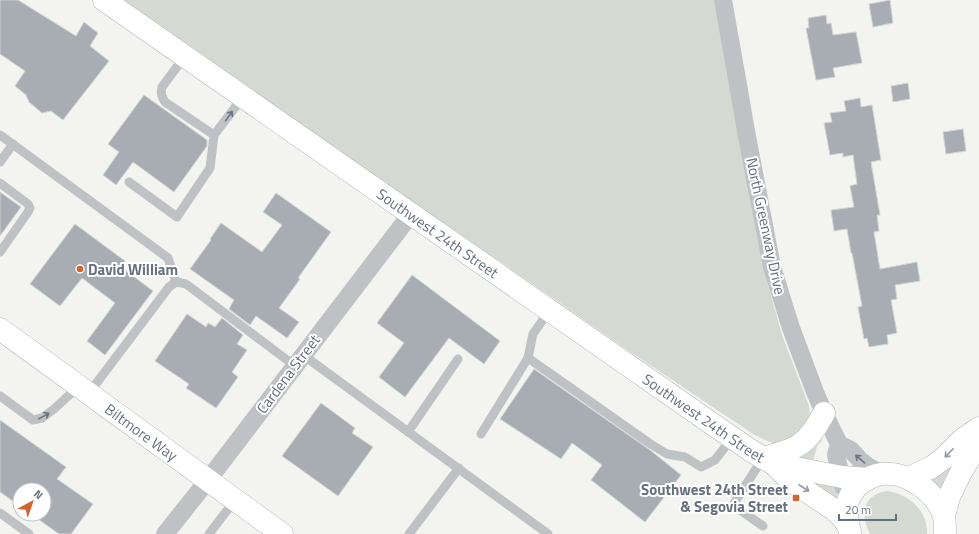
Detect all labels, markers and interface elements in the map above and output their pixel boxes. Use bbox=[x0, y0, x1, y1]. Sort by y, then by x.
one-way arrow bbox=[224, 111, 233, 122]
street label: North Greenway Drive bbox=[740, 155, 792, 297]
street label: Southwest 24th Street bbox=[372, 182, 504, 284]
place label: David William bbox=[88, 258, 178, 281]
marker: David William bbox=[75, 264, 85, 274]
street label: Cardena Street bbox=[251, 329, 326, 418]
street label: Southwest 24th Street bbox=[638, 367, 770, 468]
street label: Biltmore Way bbox=[100, 397, 183, 466]
one-way arrow bbox=[38, 411, 50, 419]
one-way arrow bbox=[944, 448, 954, 458]
one-way arrow bbox=[855, 455, 865, 464]
place label: Southwest 24th Street & Segovia Street bbox=[641, 478, 789, 518]
north arrow bbox=[12, 482, 52, 522]
one-way arrow bbox=[798, 484, 809, 493]
text: N bbox=[30, 486, 46, 503]
marker: Southwest 24th Street & Segovia Street bbox=[791, 493, 801, 503]
scale bar bbox=[839, 496, 896, 522]
text: 20 m bbox=[845, 500, 871, 519]

